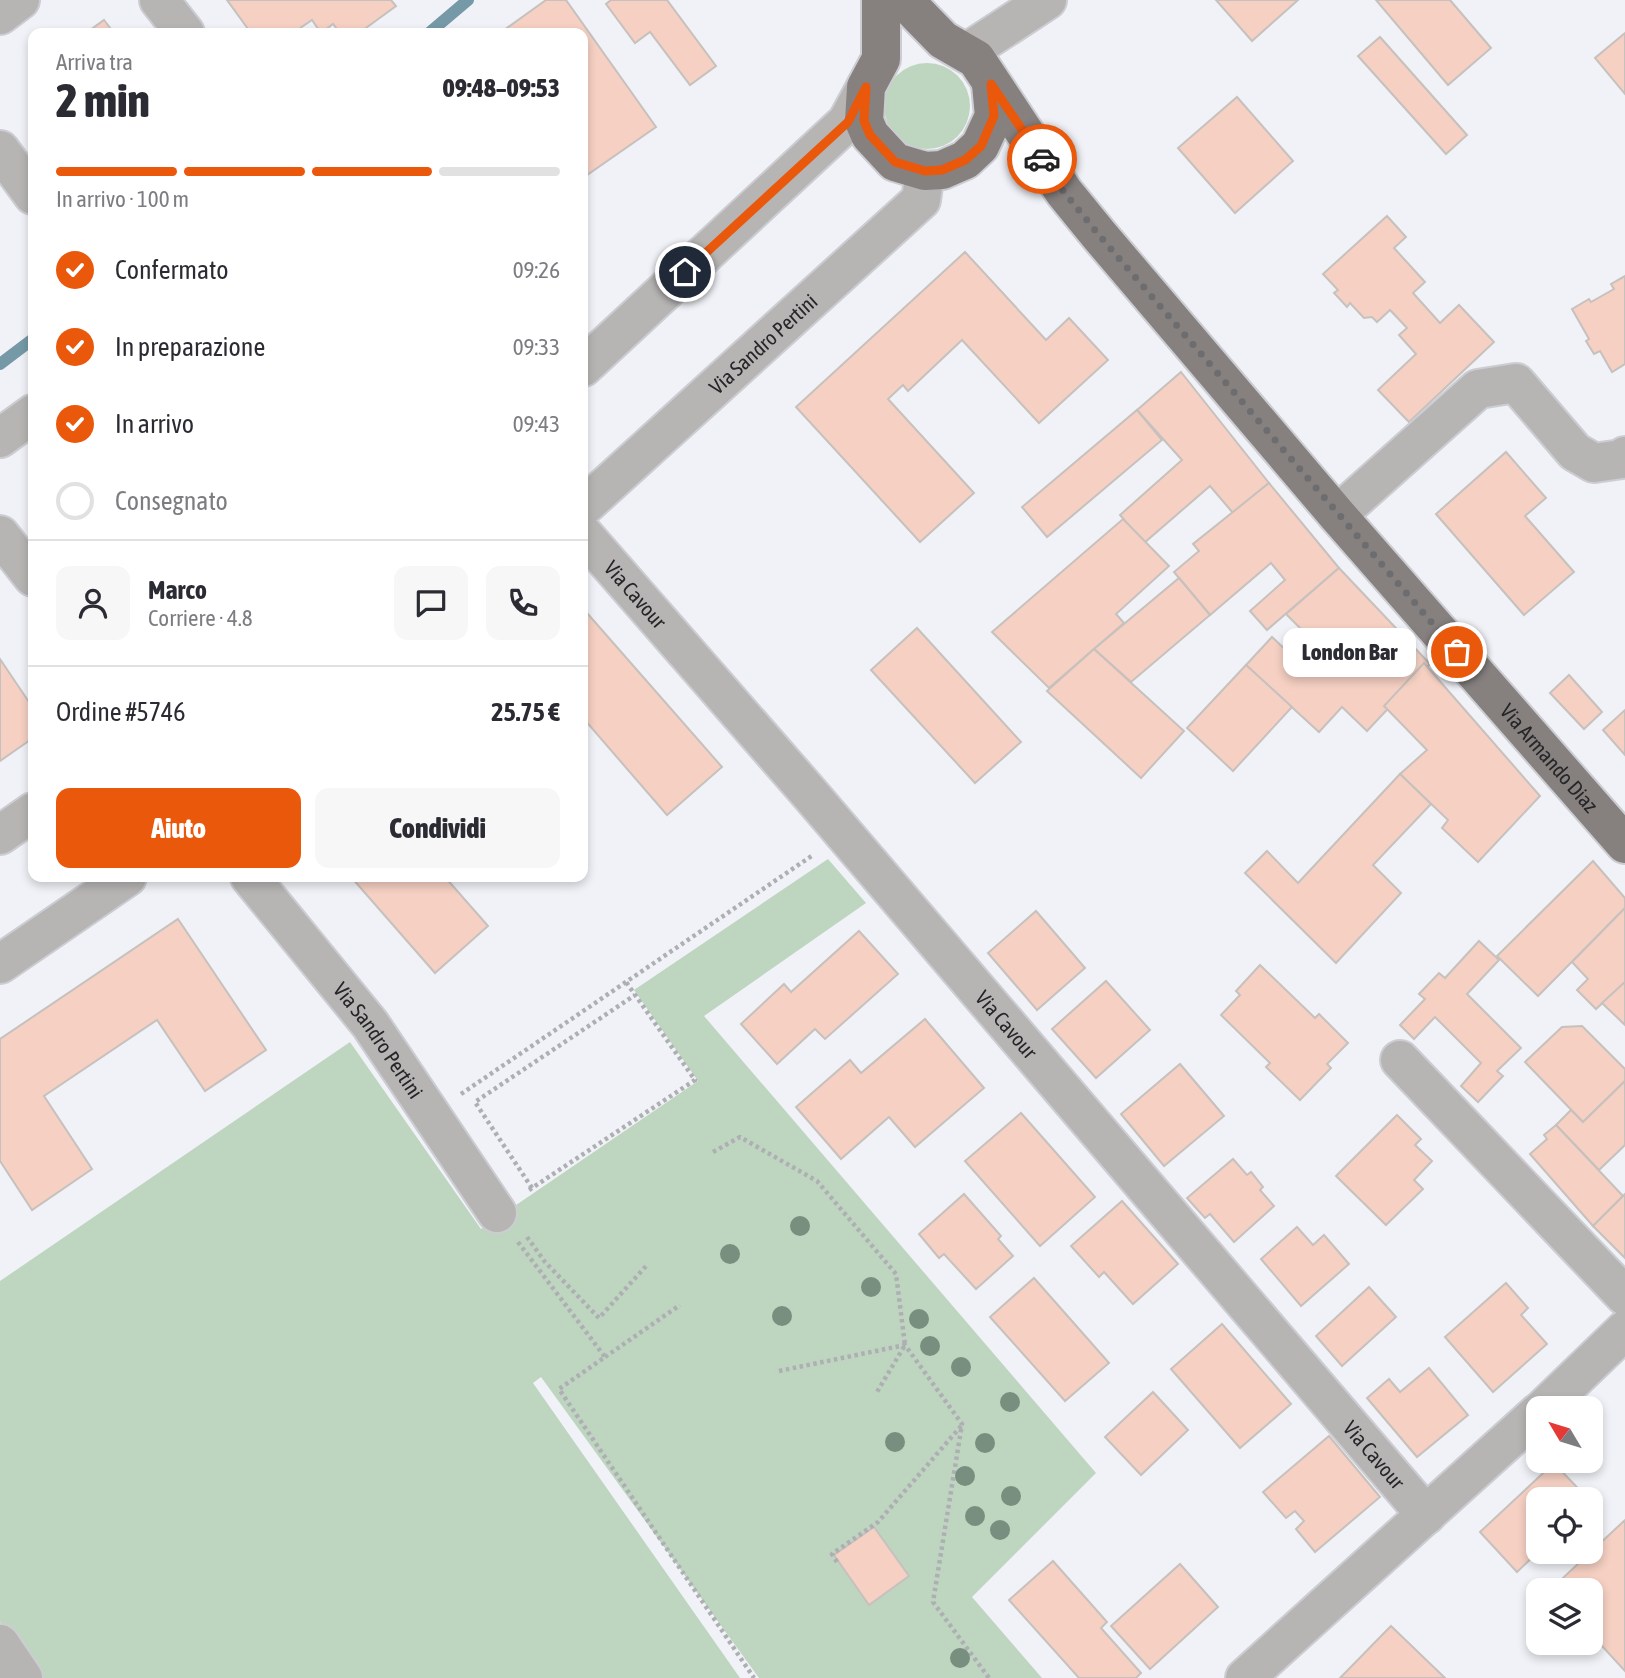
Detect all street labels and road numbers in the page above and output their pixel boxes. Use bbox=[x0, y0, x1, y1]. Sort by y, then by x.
street label: Via Sandro Pertini bbox=[704, 289, 822, 399]
street label: Via Cavour bbox=[600, 556, 672, 634]
street label: Via Armando Diaz bbox=[1496, 699, 1604, 817]
street label: Via Sandro Pertini bbox=[329, 977, 428, 1103]
street label: Via Cavour bbox=[971, 985, 1043, 1064]
street label: Via Cavour bbox=[1339, 1416, 1411, 1494]

